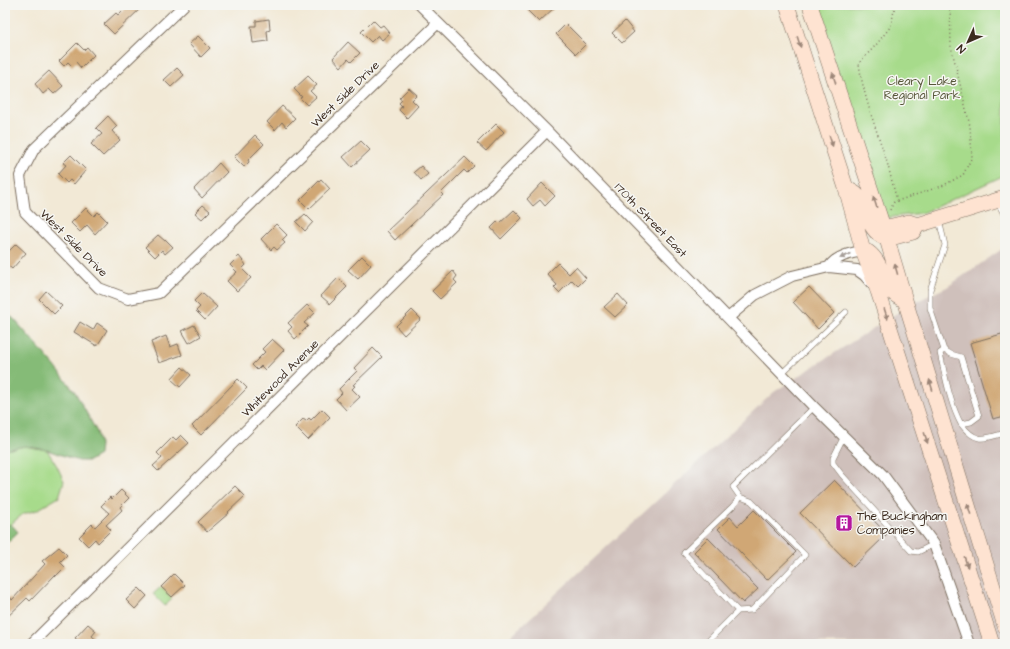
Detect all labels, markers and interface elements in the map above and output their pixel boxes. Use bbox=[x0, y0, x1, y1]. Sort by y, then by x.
north arrow bbox=[948, 22, 988, 62]
one-way arrow bbox=[796, 36, 802, 48]
text: N bbox=[953, 41, 969, 56]
street label: West Side Drive bbox=[307, 57, 384, 132]
one-way arrow bbox=[831, 72, 837, 84]
park label: Cleary Lake Regional Park bbox=[884, 73, 961, 105]
one-way arrow bbox=[828, 135, 834, 147]
street label: 170th Street East bbox=[610, 179, 691, 262]
one-way arrow bbox=[872, 195, 878, 207]
street label: West Side Drive bbox=[36, 206, 112, 281]
one-way arrow bbox=[839, 253, 850, 259]
one-way arrow bbox=[893, 263, 899, 275]
one-way arrow bbox=[883, 309, 889, 321]
street label: Whitewood Avenue bbox=[238, 335, 323, 421]
one-way arrow bbox=[928, 378, 934, 390]
one-way arrow bbox=[923, 432, 929, 444]
one-way arrow bbox=[966, 503, 972, 515]
place label: The Buckingham Companies bbox=[857, 508, 947, 539]
building icon: The Buckingham Companies bbox=[834, 513, 854, 533]
one-way arrow bbox=[963, 556, 969, 568]

